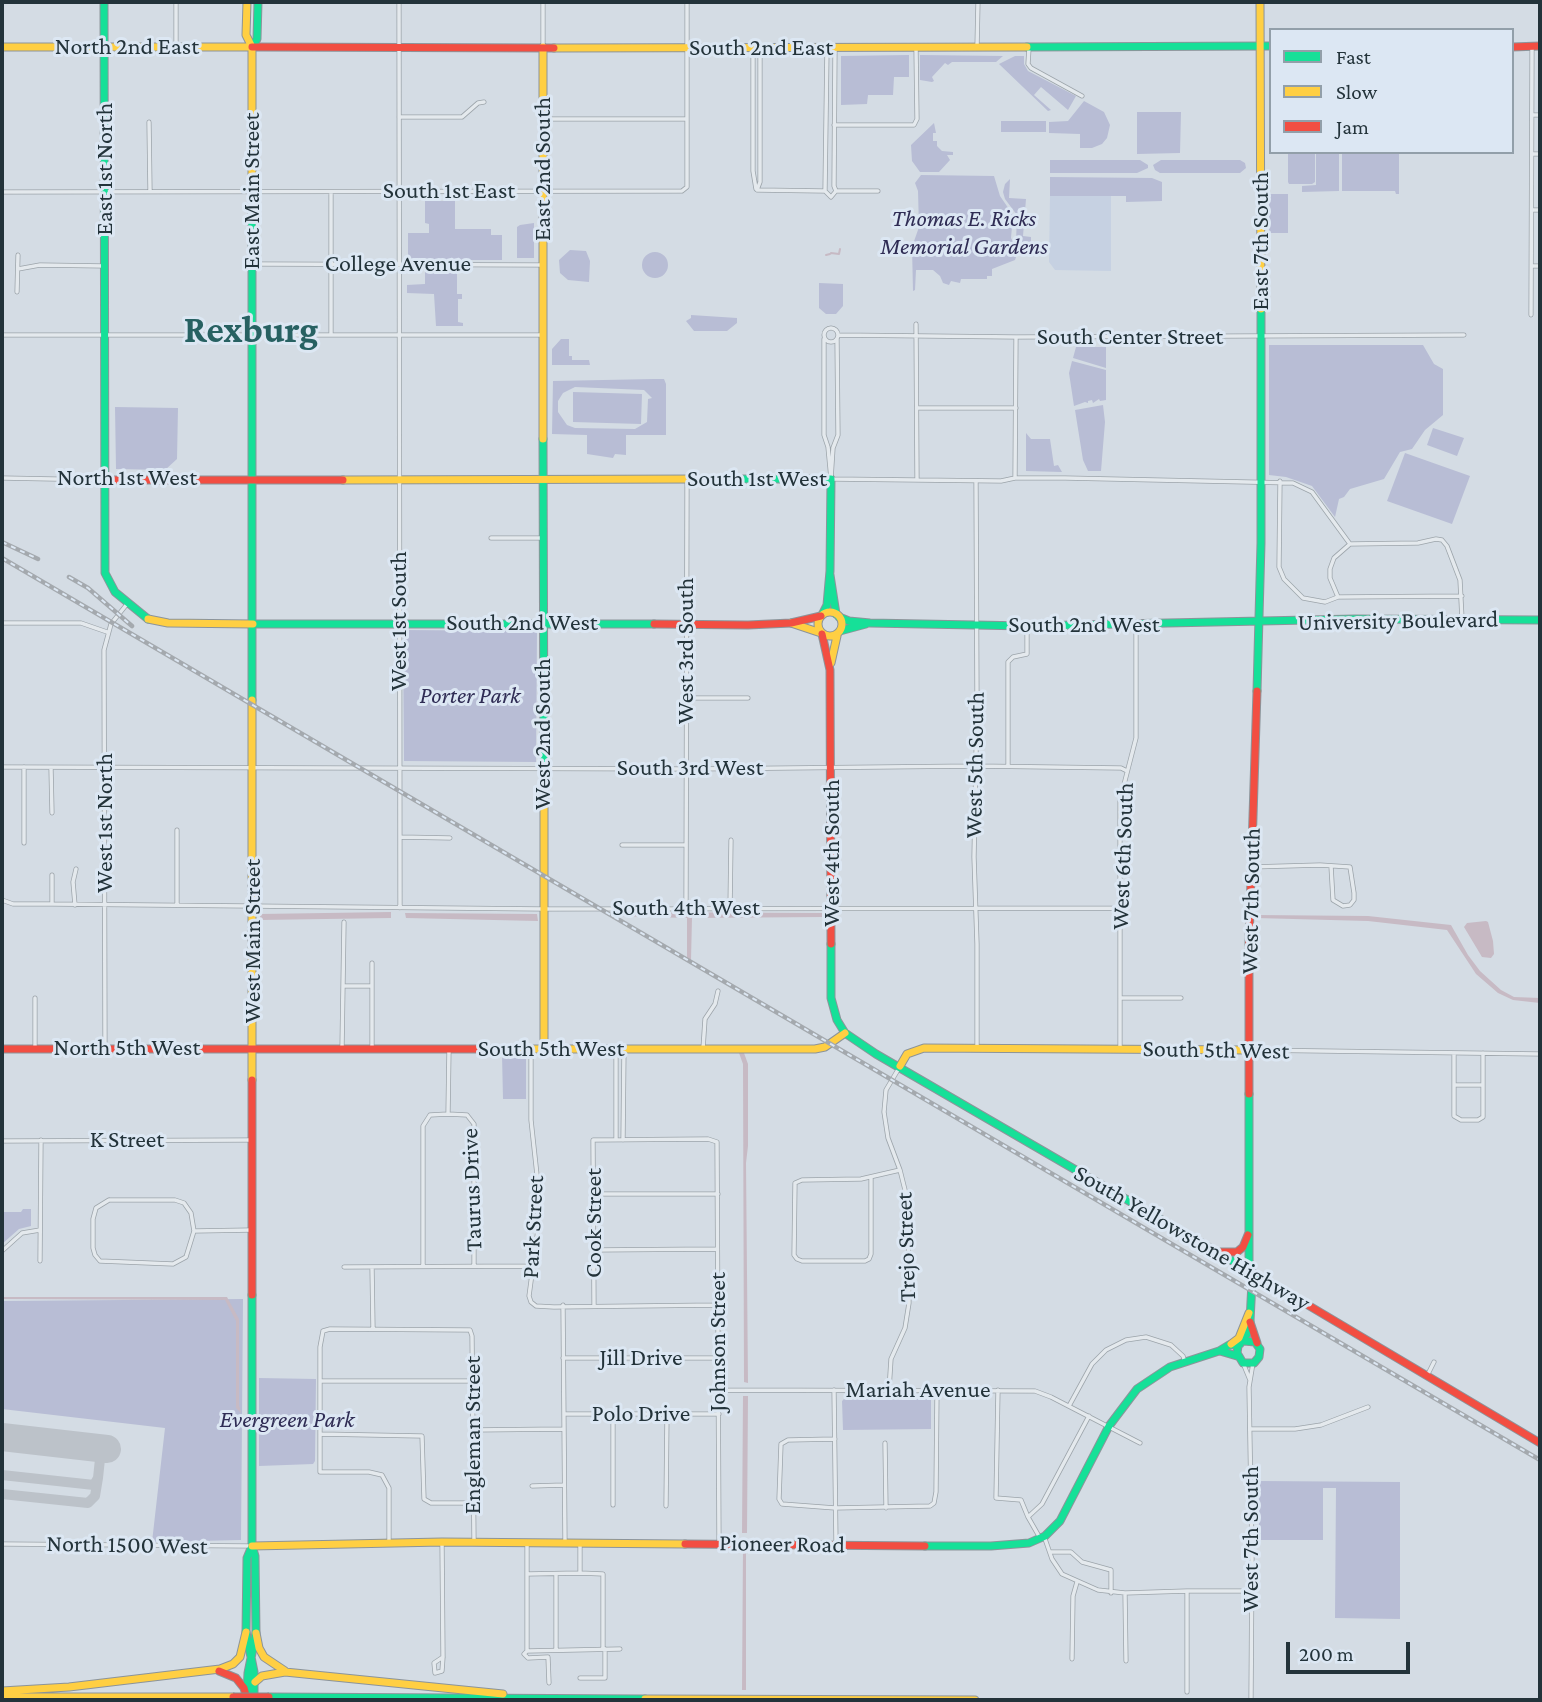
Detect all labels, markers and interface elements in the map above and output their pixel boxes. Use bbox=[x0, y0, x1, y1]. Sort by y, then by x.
legend bbox=[1269, 28, 1514, 154]
street label: North 2nd East bbox=[55, 33, 199, 61]
street label: South 2nd East bbox=[689, 34, 833, 62]
text: Fast bbox=[1336, 45, 1371, 69]
text: Slow bbox=[1336, 80, 1377, 104]
street label: East 2nd South bbox=[529, 97, 557, 241]
street label: East 1st North bbox=[91, 103, 119, 235]
street label: East Main Street bbox=[238, 113, 266, 269]
text: Jam bbox=[1336, 115, 1369, 139]
street label: East 7th South bbox=[1247, 172, 1275, 310]
street label: South 1st East bbox=[383, 177, 515, 205]
park label: Thomas E. Ricks Memorial Gardens bbox=[880, 205, 1048, 261]
street label: College Avenue bbox=[325, 250, 471, 278]
district label: Rexburg bbox=[184, 307, 318, 353]
street label: South Center Street bbox=[1037, 323, 1223, 351]
street label: North 1st West bbox=[57, 464, 197, 492]
street label: South 1st West bbox=[687, 465, 827, 493]
street label: West 1st South bbox=[385, 551, 413, 691]
street label: West 3rd South bbox=[672, 578, 700, 724]
street label: University Boulevard bbox=[1297, 605, 1499, 637]
street label: South 2nd West bbox=[446, 609, 598, 637]
street label: South 2nd West bbox=[1008, 611, 1160, 639]
street label: West 2nd South bbox=[529, 658, 557, 810]
park label: Porter Park bbox=[420, 682, 520, 710]
street label: West 5th South bbox=[959, 691, 991, 839]
street label: West 1st North bbox=[91, 753, 119, 893]
street label: South 3rd West bbox=[617, 754, 763, 782]
street label: West 4th South bbox=[818, 779, 846, 927]
street label: West 6th South bbox=[1106, 782, 1140, 930]
street label: West 7th South bbox=[1235, 828, 1267, 974]
street label: West Main Street bbox=[239, 859, 267, 1023]
street label: South 4th West bbox=[612, 894, 760, 922]
street label: North 5th West bbox=[54, 1034, 200, 1062]
street label: South 5th West bbox=[1142, 1034, 1290, 1066]
street label: South 5th West bbox=[478, 1035, 624, 1063]
street label: K Street bbox=[90, 1126, 164, 1154]
street label: Taurus Drive bbox=[455, 1128, 489, 1252]
street label: South Yellowstone Highway bbox=[1069, 1159, 1315, 1317]
street label: Cook Street bbox=[580, 1168, 608, 1278]
street label: Park Street bbox=[516, 1175, 550, 1279]
street label: Trejo Street bbox=[890, 1191, 922, 1303]
street label: Johnson Street bbox=[704, 1272, 732, 1412]
street label: Jill Drive bbox=[600, 1344, 682, 1372]
street label: Engleman Street bbox=[459, 1356, 487, 1514]
street label: Mariah Avenue bbox=[845, 1376, 991, 1404]
street label: Polo Drive bbox=[592, 1400, 690, 1428]
park label: Evergreen Park bbox=[220, 1406, 354, 1434]
street label: West 7th South bbox=[1237, 1466, 1265, 1612]
street label: North 1500 West bbox=[46, 1529, 208, 1561]
street label: Pioneer Road bbox=[719, 1529, 845, 1559]
scale bar bbox=[1290, 1628, 1414, 1672]
text: 200 m bbox=[1299, 1642, 1354, 1666]

